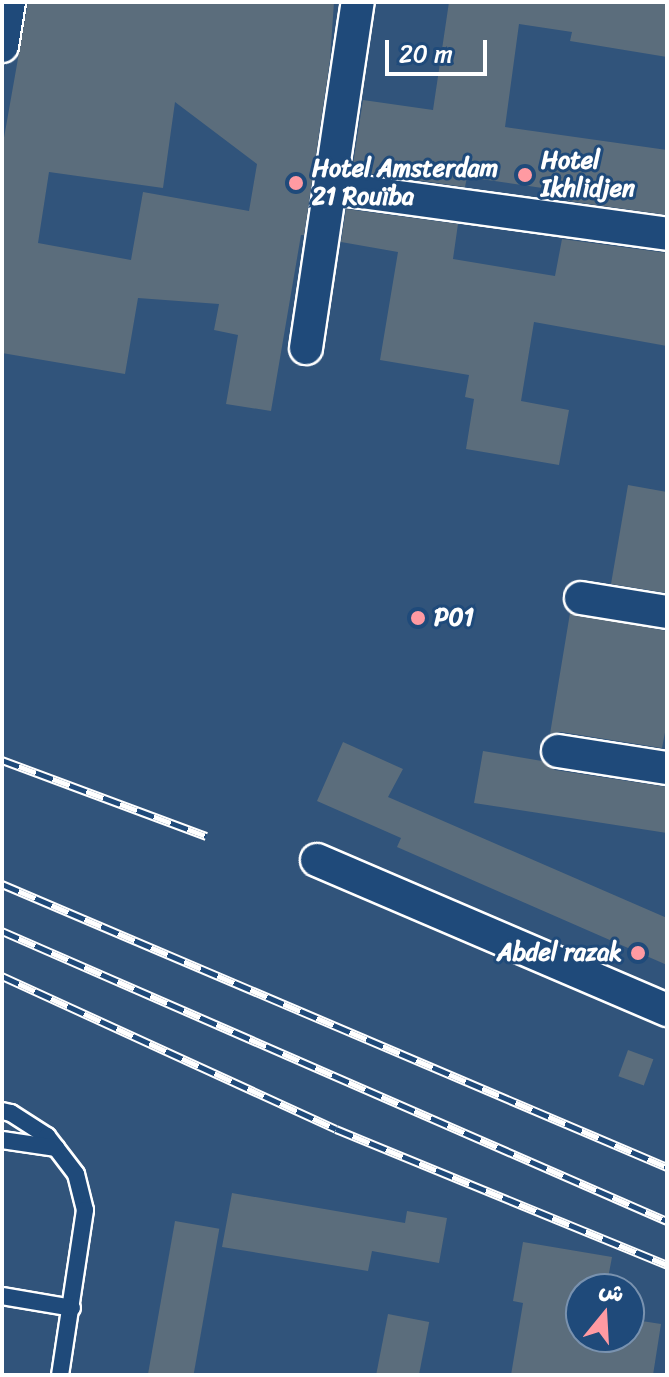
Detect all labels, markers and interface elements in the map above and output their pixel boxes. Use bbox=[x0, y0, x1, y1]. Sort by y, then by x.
scale bar bbox=[389, 24, 491, 74]
text: 20 m bbox=[399, 33, 453, 75]
place label: Hotel Ikhlidjen bbox=[541, 147, 635, 203]
place label: Hotel Amsterdam 21 Rouïba bbox=[312, 155, 497, 211]
marker: Hotel Ikhlidjen bbox=[516, 166, 534, 184]
marker: Hotel Amsterdam 21 Rouïba bbox=[287, 174, 305, 192]
place label: P01 bbox=[434, 604, 474, 632]
marker: P01 bbox=[409, 609, 427, 627]
place label: Abdel razak bbox=[497, 939, 622, 967]
marker: Abdel razak bbox=[629, 944, 647, 962]
text: ش bbox=[594, 1269, 629, 1314]
north arrow bbox=[565, 1273, 645, 1353]

